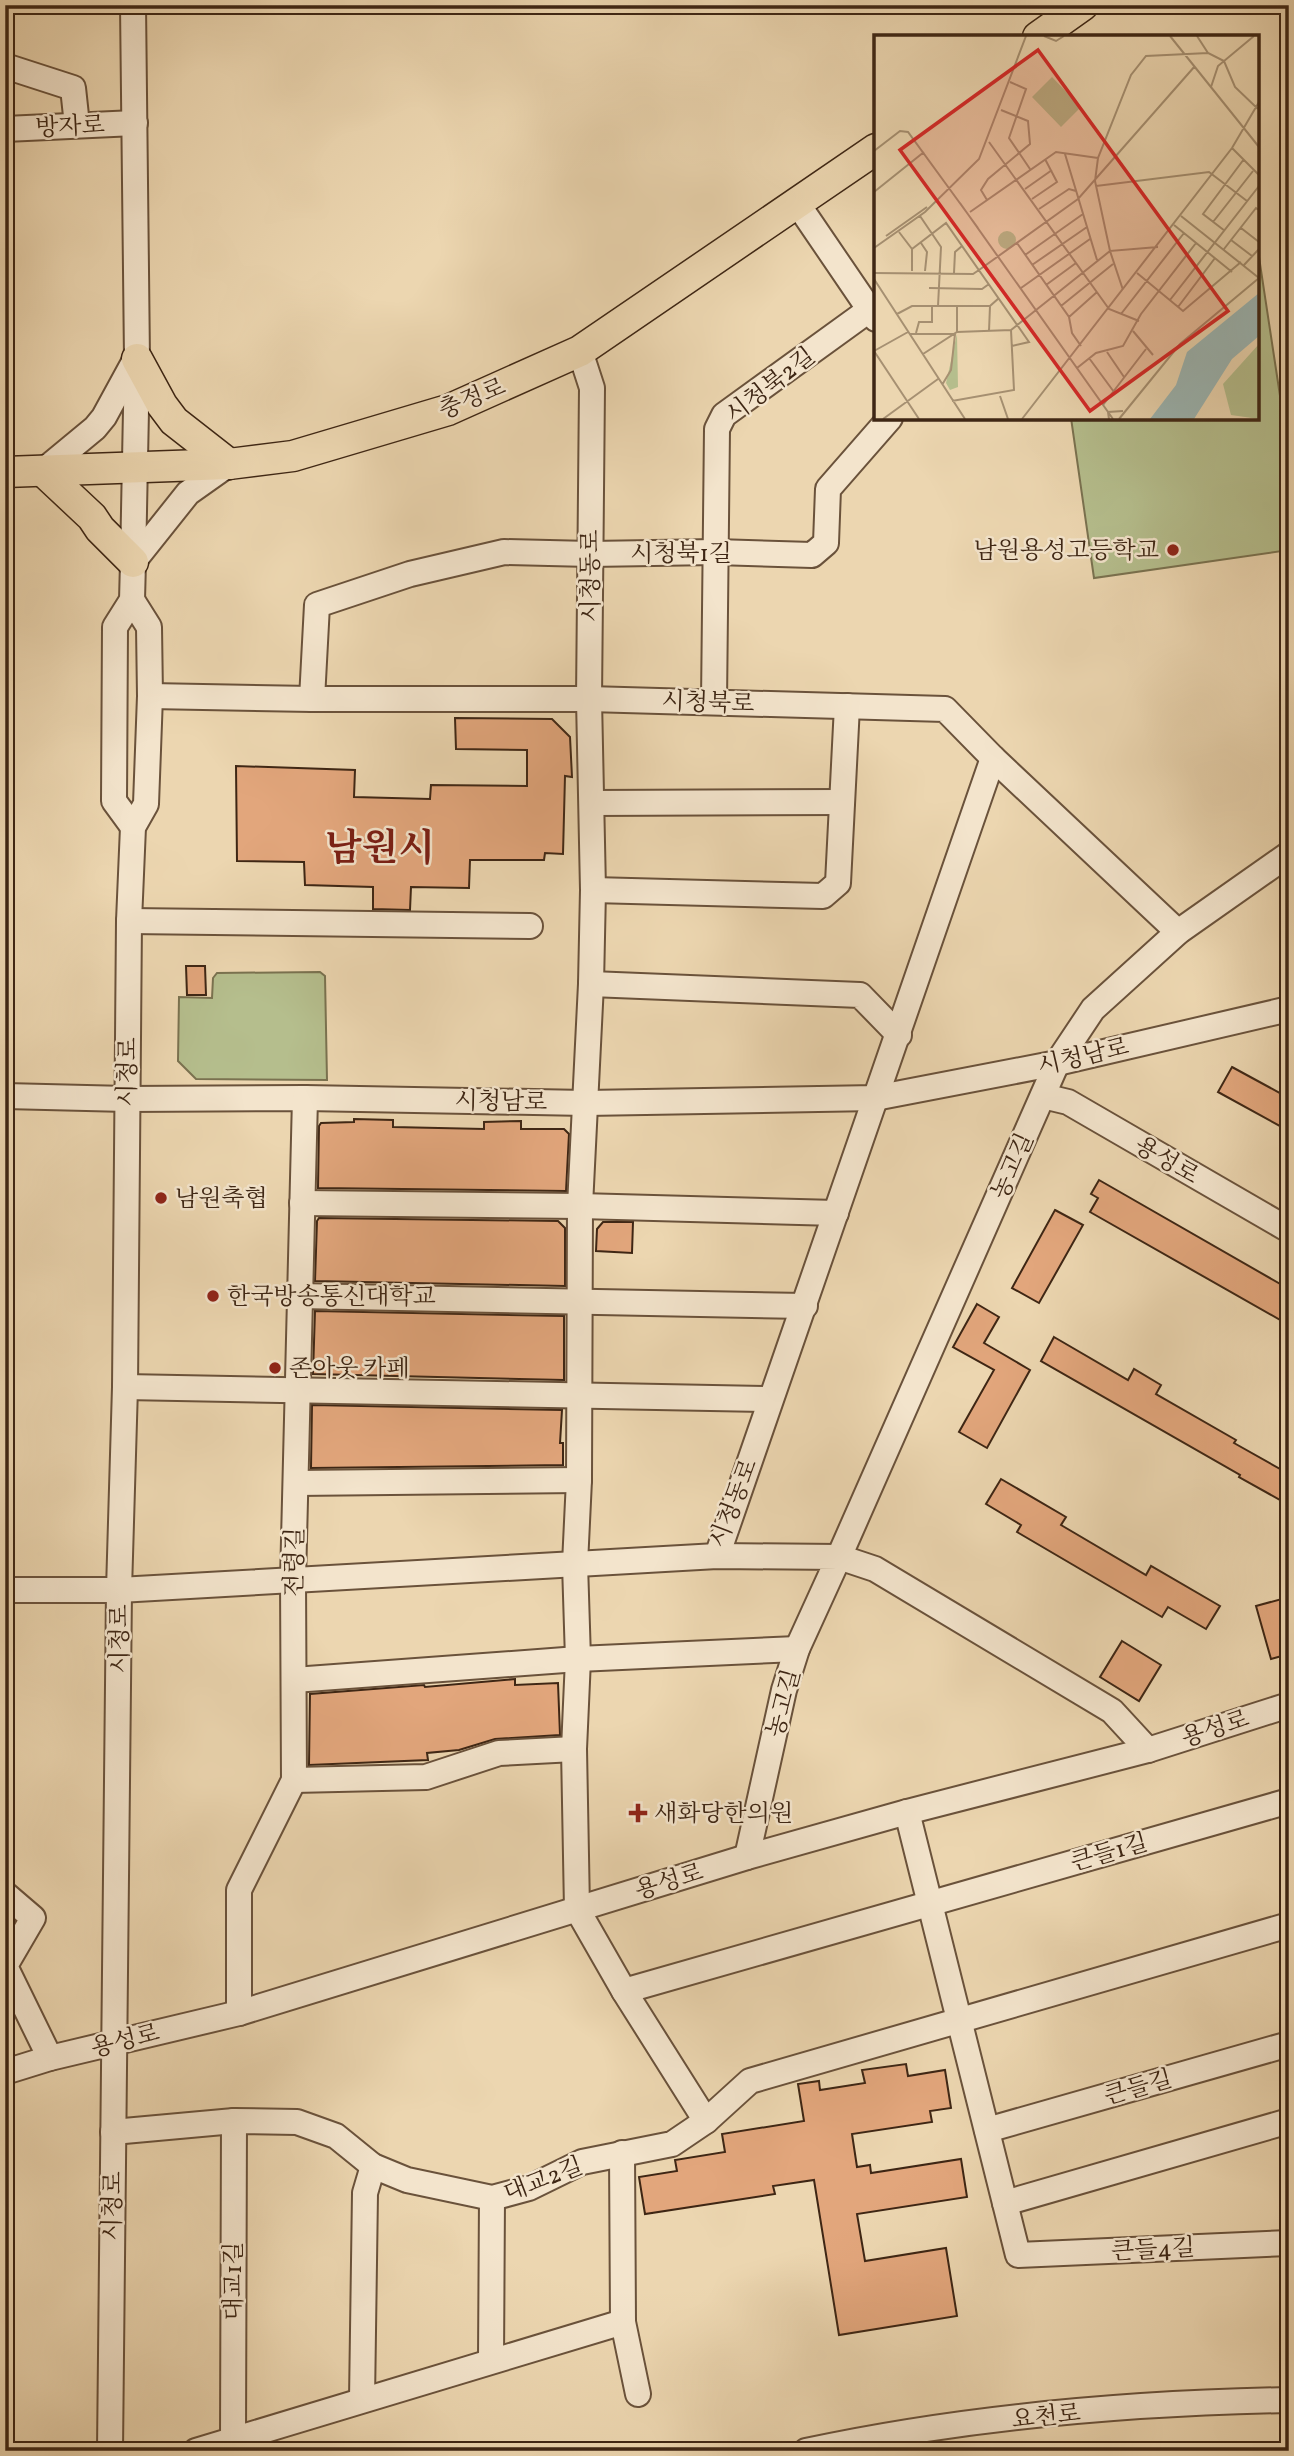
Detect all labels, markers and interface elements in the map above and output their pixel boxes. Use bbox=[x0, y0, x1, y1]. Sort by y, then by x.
inset map bbox=[874, 35, 1259, 420]
street label: 방자로 bbox=[34, 109, 106, 147]
street label: 시청북2길 bbox=[719, 341, 823, 432]
street label: 충정로 bbox=[434, 371, 511, 429]
street label: 시청동로 bbox=[575, 530, 609, 622]
place label: 남원용성고등학교 bbox=[974, 535, 1159, 569]
street label: 시청북1길 bbox=[630, 538, 732, 572]
marker: 남원용성고등학교 bbox=[1165, 542, 1181, 558]
street label: 시청북로 bbox=[661, 685, 755, 723]
district label: 남원시 bbox=[325, 824, 435, 877]
street label: 시청남로 bbox=[1034, 1031, 1132, 1085]
street label: 시청로 bbox=[111, 1037, 147, 1107]
street label: 시청남로 bbox=[454, 1085, 548, 1121]
street label: 농고길 bbox=[984, 1128, 1044, 1206]
street label: 용성로 bbox=[1127, 1130, 1205, 1194]
place label: 남원축협 bbox=[175, 1183, 268, 1217]
marker: 남원축협 bbox=[153, 1190, 169, 1206]
place label: 한국방송통신대학교 bbox=[227, 1281, 436, 1315]
marker: 한국방송통신대학교 bbox=[205, 1288, 221, 1304]
place label: 존아웃 카페 bbox=[289, 1353, 410, 1387]
marker: 존아웃 카페 bbox=[267, 1360, 283, 1376]
street label: 시청동로 bbox=[702, 1454, 767, 1553]
street label: 전령길 bbox=[278, 1527, 314, 1597]
street label: 시청로 bbox=[104, 1604, 138, 1674]
street label: 농고길 bbox=[760, 1666, 810, 1742]
street label: 용성로 bbox=[1177, 1703, 1254, 1757]
place label: 새화당한의원 bbox=[654, 1798, 793, 1832]
marker: 새화당한의원 bbox=[628, 1803, 648, 1823]
street label: 큰들1길 bbox=[1067, 1827, 1152, 1881]
street label: 용성로 bbox=[631, 1856, 708, 1909]
street label: 용성로 bbox=[88, 2017, 163, 2067]
street label: 큰들길 bbox=[1100, 2063, 1177, 2115]
street label: 대교2길 bbox=[499, 2150, 588, 2212]
street label: 시청로 bbox=[96, 2171, 132, 2241]
street label: 큰들4길 bbox=[1110, 2232, 1196, 2270]
street label: 대교1길 bbox=[218, 2242, 252, 2320]
street label: 요천로 bbox=[1010, 2397, 1083, 2439]

